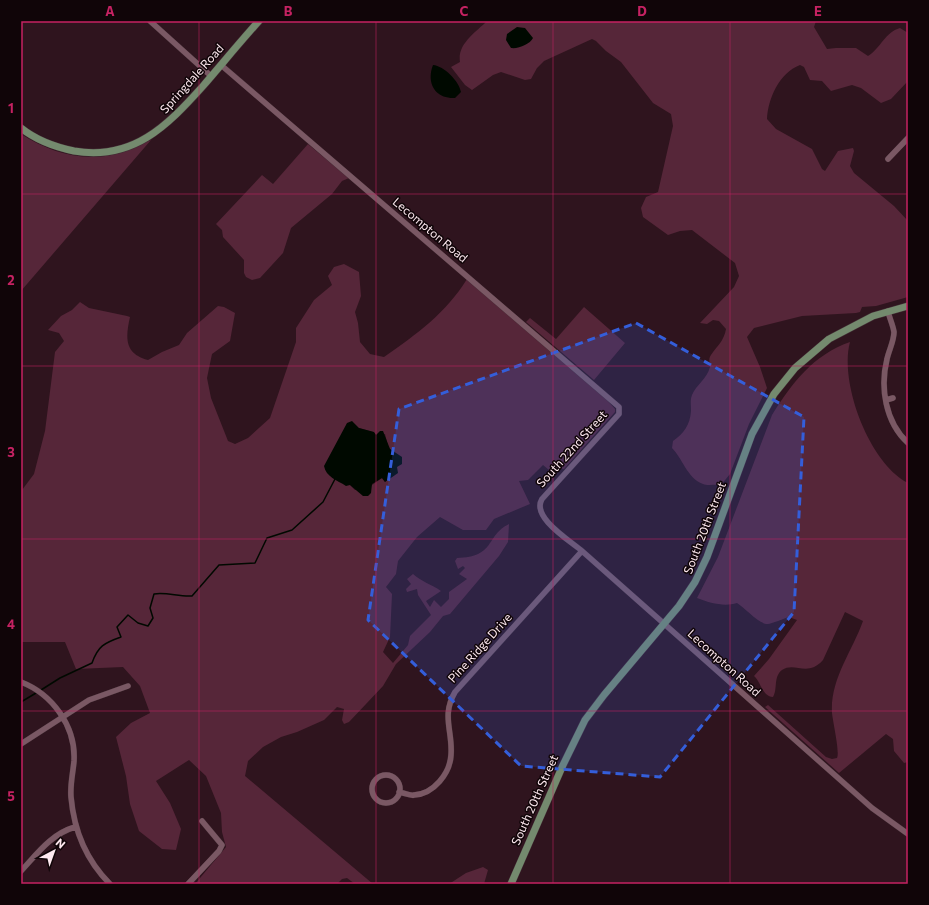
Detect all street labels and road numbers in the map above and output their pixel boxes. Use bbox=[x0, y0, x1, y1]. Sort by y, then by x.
street label: Springdale Road bbox=[157, 41, 226, 116]
street label: Lecompton Road bbox=[391, 194, 471, 265]
street label: South 22nd Street bbox=[533, 407, 609, 490]
street label: South 20th Street bbox=[680, 480, 728, 576]
street label: Pine Ridge Drive bbox=[445, 610, 514, 685]
street label: Lecompton Road bbox=[685, 626, 764, 699]
street label: South 20th Street bbox=[508, 752, 560, 847]

